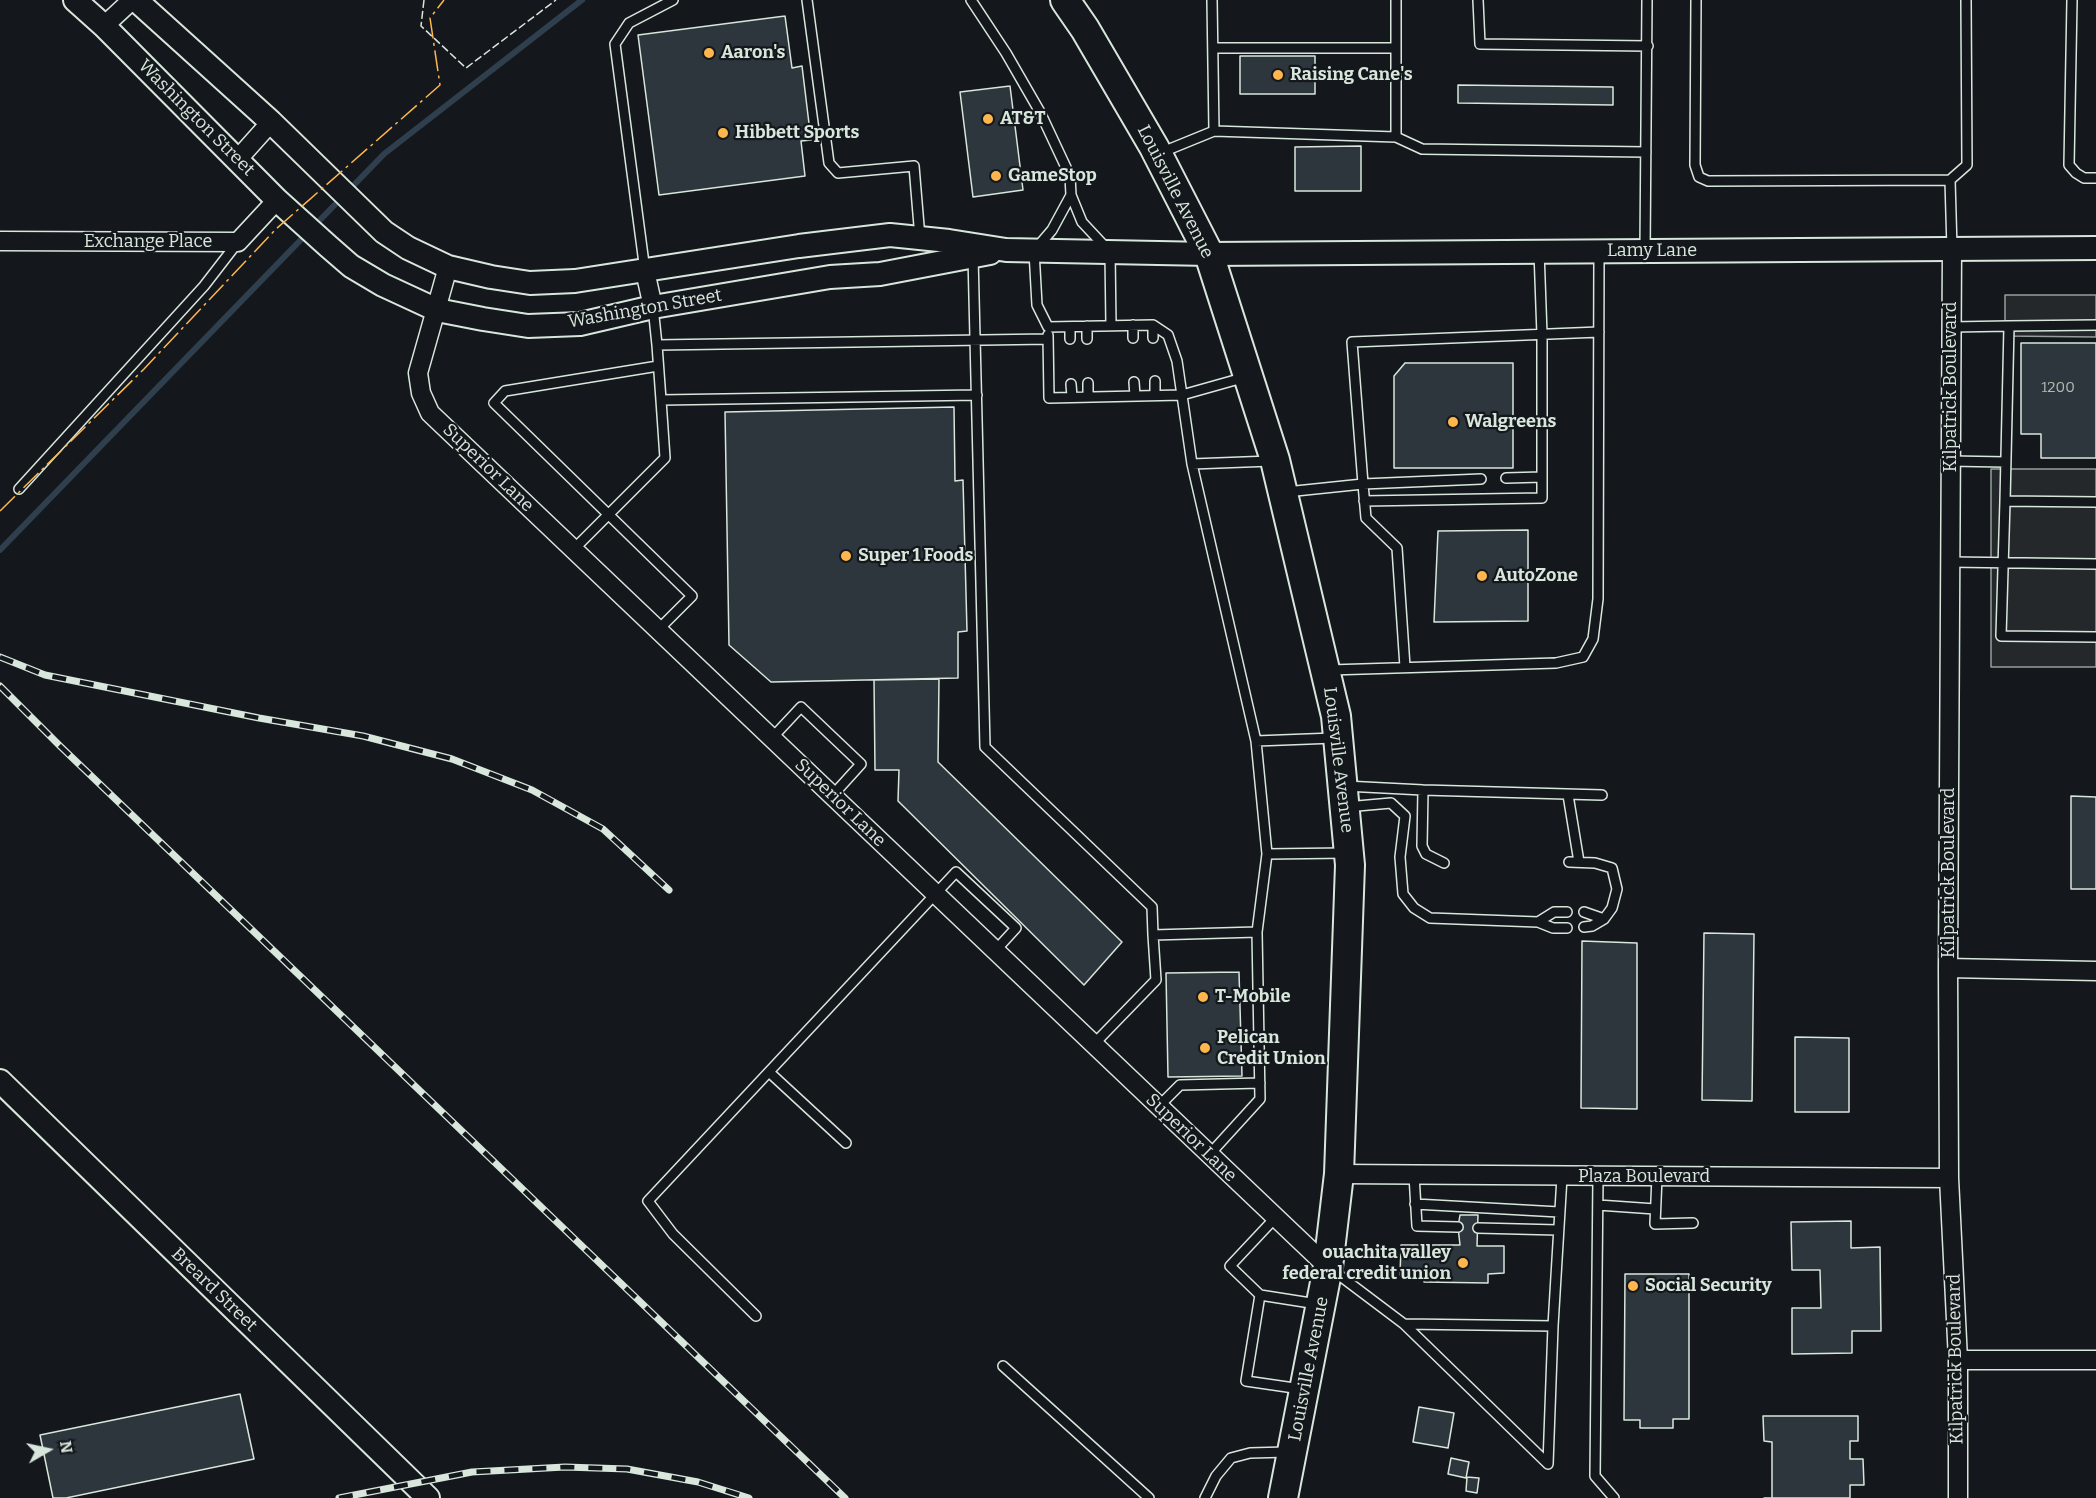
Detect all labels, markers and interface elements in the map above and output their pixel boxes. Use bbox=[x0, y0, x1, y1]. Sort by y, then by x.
place label: Aaron's bbox=[721, 42, 785, 64]
marker: Aaron's bbox=[702, 46, 716, 60]
street label: Washington Street bbox=[133, 55, 259, 181]
place label: Raising Cane's bbox=[1290, 64, 1413, 86]
marker: Raising Cane's bbox=[1271, 68, 1285, 82]
place label: AT&T bbox=[1000, 108, 1046, 130]
marker: AT&T bbox=[981, 112, 995, 126]
place label: Hibbett Sports bbox=[735, 122, 859, 144]
street label: Louisville Avenue bbox=[1132, 122, 1218, 262]
marker: Hibbett Sports bbox=[716, 126, 730, 140]
place label: GameStop bbox=[1008, 165, 1097, 187]
marker: GameStop bbox=[989, 169, 1003, 183]
street label: Exchange Place bbox=[84, 231, 212, 253]
street label: Lamy Lane bbox=[1607, 240, 1697, 262]
street label: Washington Street bbox=[566, 285, 724, 333]
street label: Kilpatrick Boulevard bbox=[1940, 302, 1962, 472]
house number: 1200 bbox=[2041, 379, 2075, 397]
place label: Walgreens bbox=[1465, 411, 1556, 433]
marker: Walgreens bbox=[1446, 415, 1460, 429]
street label: Superior Lane bbox=[438, 419, 538, 517]
place label: Super 1 Foods bbox=[858, 545, 973, 567]
marker: Super 1 Foods bbox=[839, 549, 853, 563]
place label: AutoZone bbox=[1494, 565, 1578, 587]
marker: AutoZone bbox=[1475, 569, 1489, 583]
street label: Louisville Avenue bbox=[1318, 686, 1358, 834]
street label: Superior Lane bbox=[790, 754, 890, 852]
street label: Kilpatrick Boulevard bbox=[1938, 788, 1960, 958]
place label: T-Mobile bbox=[1215, 986, 1291, 1008]
marker: T-Mobile bbox=[1196, 990, 1210, 1004]
place label: Pelican Credit Union bbox=[1217, 1027, 1326, 1070]
marker: Pelican Credit Union bbox=[1198, 1041, 1212, 1055]
street label: Superior Lane bbox=[1141, 1089, 1241, 1187]
street label: Plaza Boulevard bbox=[1578, 1166, 1710, 1188]
place label: ouachita valley federal credit union bbox=[1282, 1242, 1451, 1284]
street label: Breard Street bbox=[167, 1244, 261, 1336]
marker: ouachita valley federal credit union bbox=[1456, 1256, 1470, 1270]
street label: Kilpatrick Boulevard bbox=[1944, 1273, 1968, 1445]
place label: Social Security bbox=[1645, 1275, 1772, 1297]
marker: Social Security bbox=[1626, 1279, 1640, 1293]
street label: Louisville Avenue bbox=[1284, 1295, 1334, 1443]
north arrow bbox=[18, 1420, 78, 1480]
text: N bbox=[56, 1440, 77, 1455]

